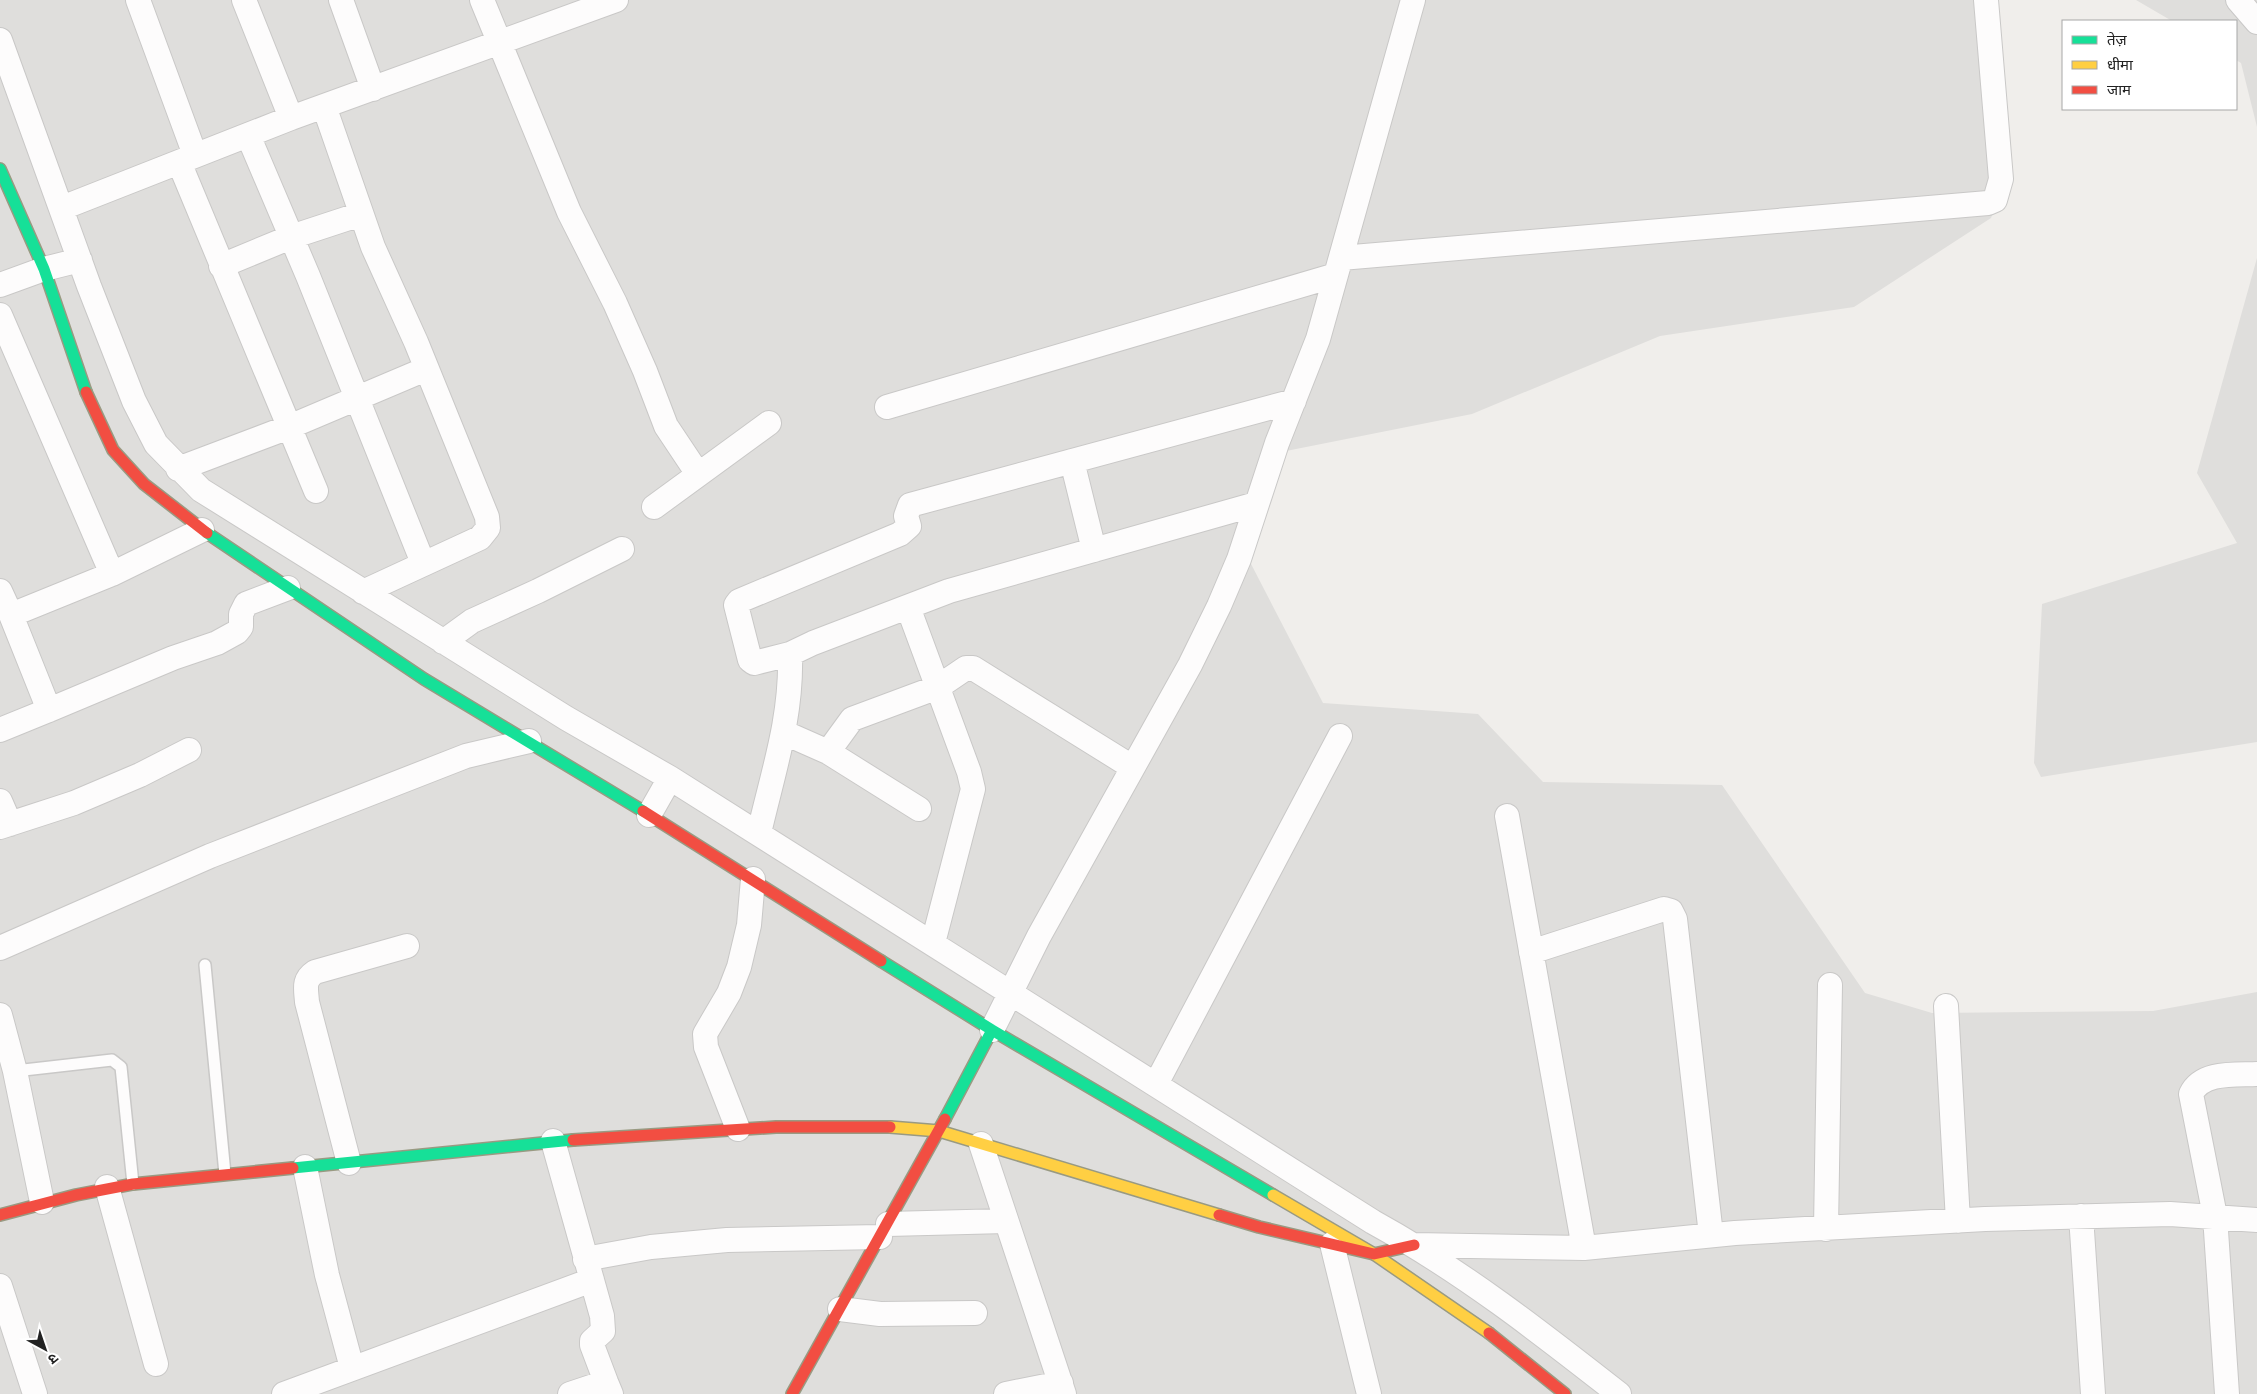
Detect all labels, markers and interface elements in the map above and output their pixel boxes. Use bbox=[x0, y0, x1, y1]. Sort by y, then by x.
legend bbox=[2062, 20, 2237, 110]
text: तेज़ bbox=[2107, 30, 2128, 51]
text: धीमा bbox=[2107, 55, 2134, 76]
text: जाम bbox=[2107, 80, 2132, 101]
north arrow bbox=[20, 1324, 70, 1374]
text: उ bbox=[43, 1348, 62, 1369]

